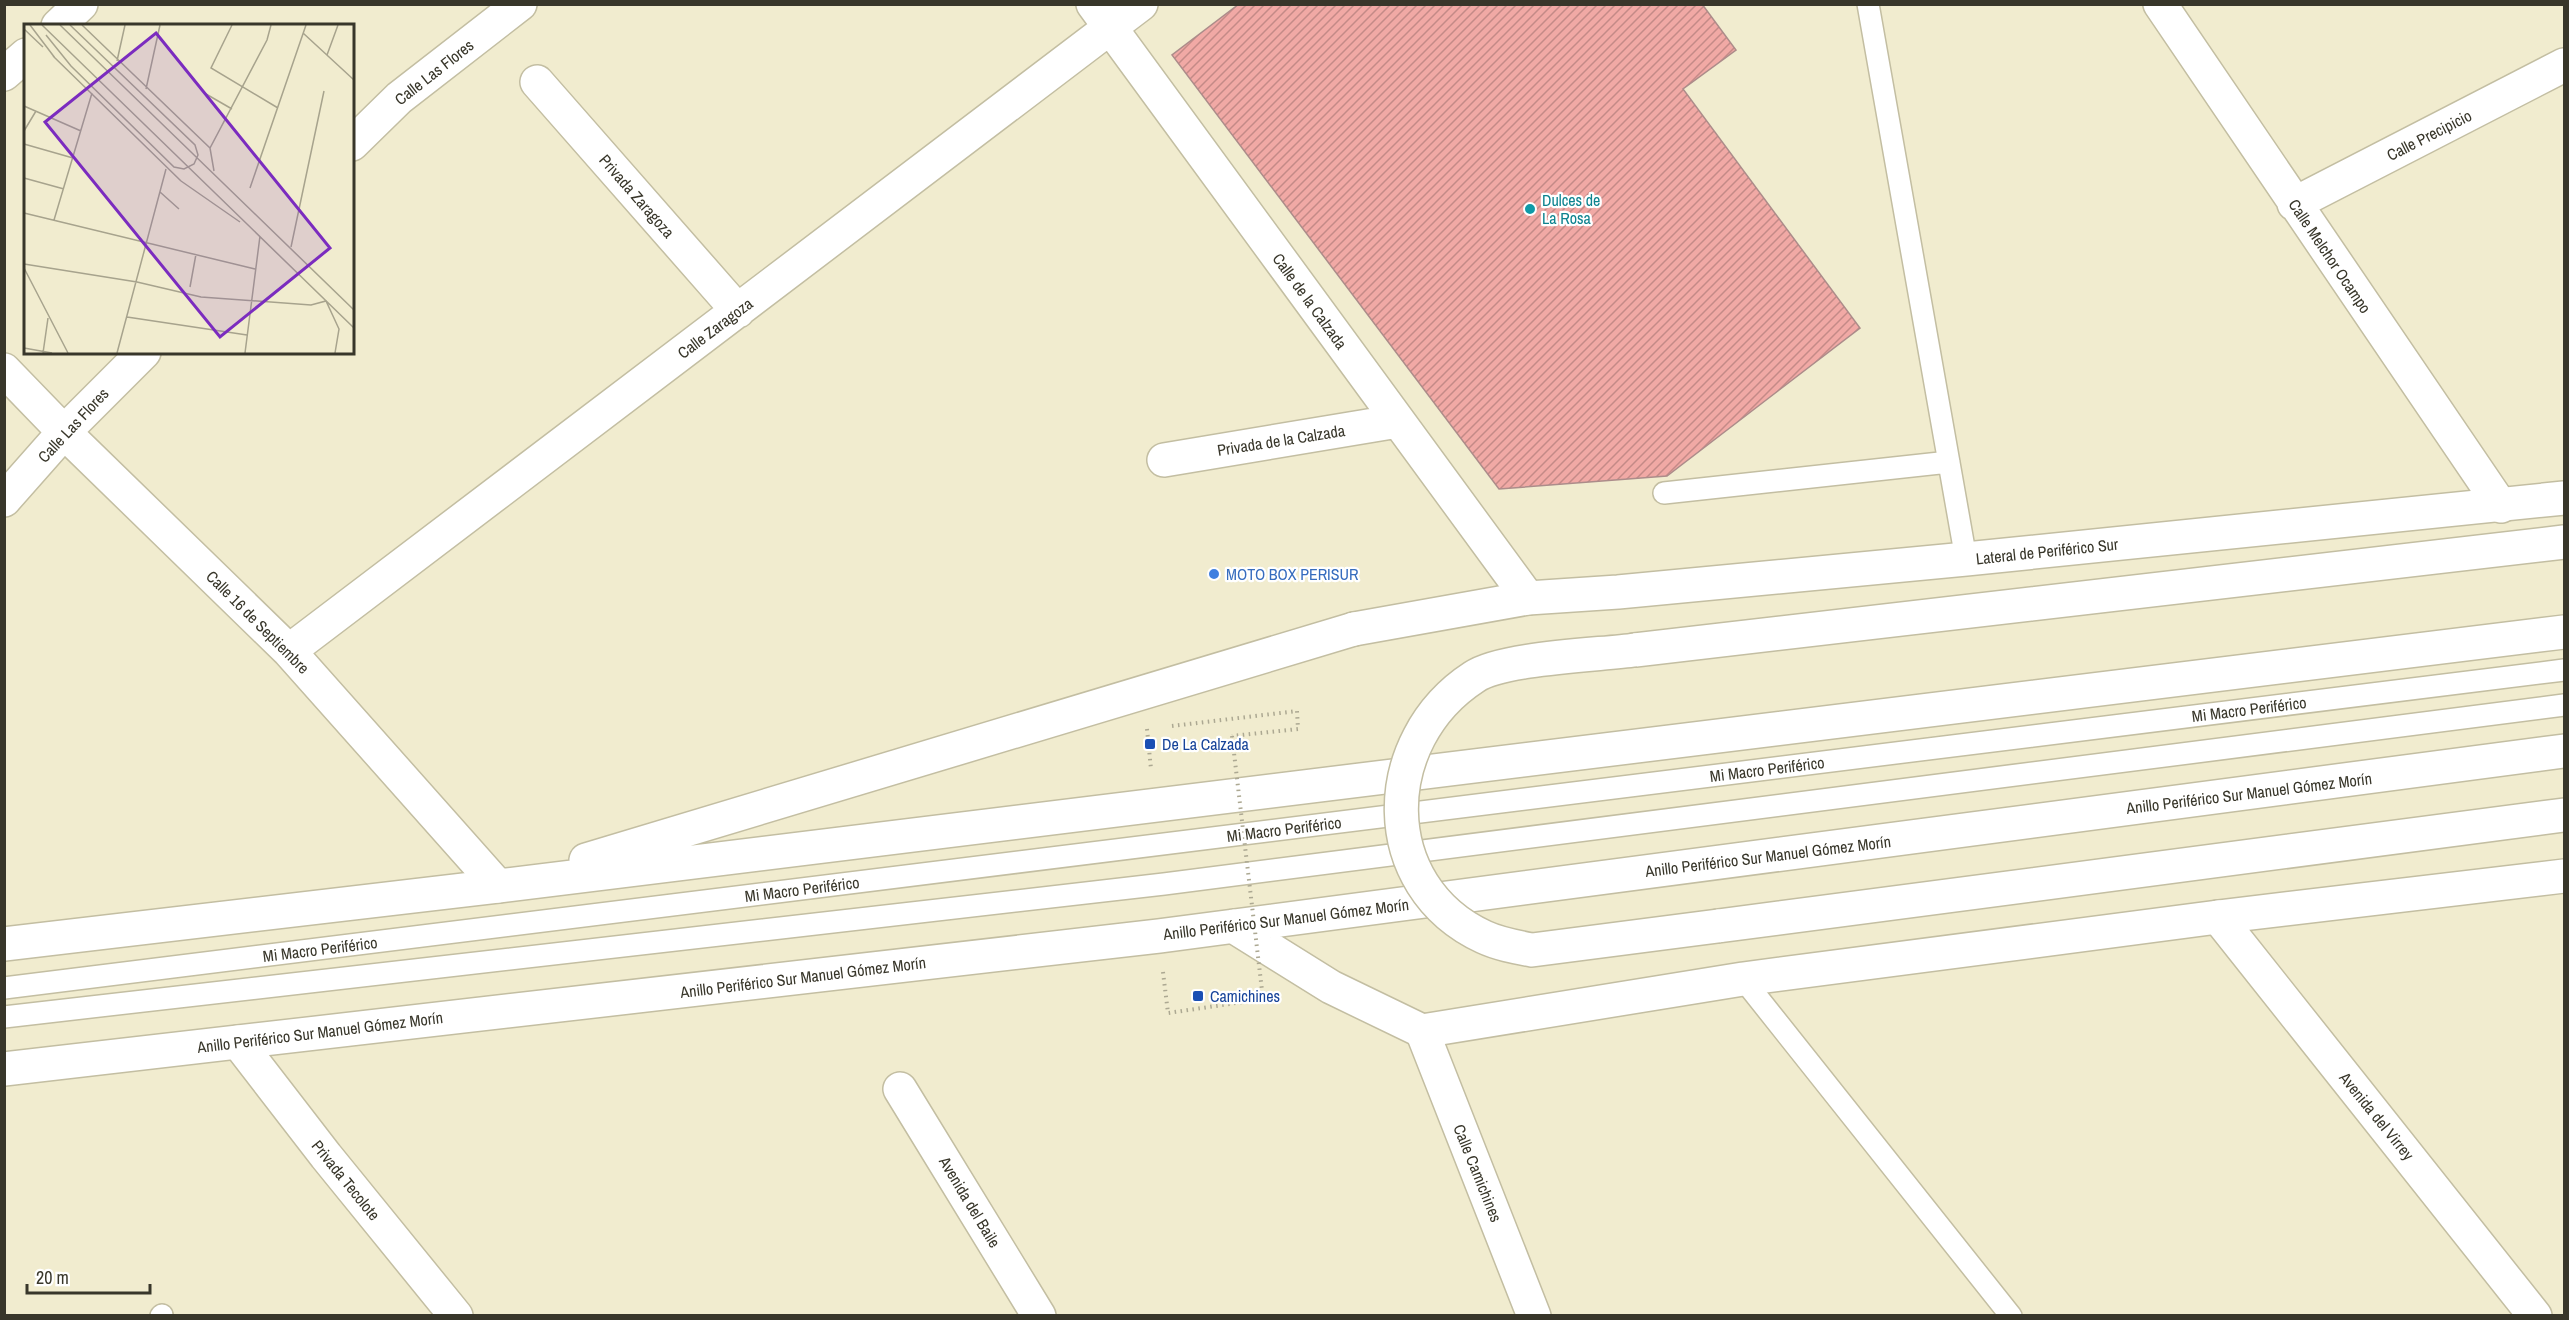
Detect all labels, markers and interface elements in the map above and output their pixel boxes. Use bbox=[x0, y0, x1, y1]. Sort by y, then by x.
inset map bbox=[24, 24, 354, 354]
street label: Calle Las Flores bbox=[390, 34, 478, 110]
street label: Calle Precipicio bbox=[2383, 104, 2475, 166]
street label: Privada Zaragoza bbox=[594, 149, 680, 243]
place label: Dulces de La Rosa bbox=[1542, 189, 1600, 229]
street label: Calle Melchor Ocampo bbox=[2284, 195, 2376, 317]
marker: Dulces de La Rosa bbox=[1523, 202, 1537, 216]
street label: Calle de la Calzada bbox=[1268, 249, 1353, 354]
street label: Calle Zaragoza bbox=[673, 292, 758, 364]
street label: Calle Las Flores bbox=[33, 383, 113, 467]
street label: Privada de la Calzada bbox=[1216, 419, 1347, 461]
street label: Lateral de Periférico Sur bbox=[1975, 533, 2120, 569]
place label: MOTO BOX PERISUR bbox=[1226, 563, 1359, 585]
street label: Calle 16 de Septiembre bbox=[201, 565, 315, 679]
marker: MOTO BOX PERISUR bbox=[1207, 567, 1221, 581]
street label: Mi Macro Periférico bbox=[2190, 691, 2308, 727]
place label: De La Calzada bbox=[1162, 733, 1249, 755]
marker: De La Calzada bbox=[1143, 737, 1157, 751]
street label: Mi Macro Periférico bbox=[1708, 751, 1826, 787]
street label: Anillo Periférico Sur Manuel Gómez Morín bbox=[2124, 767, 2373, 819]
street label: Mi Macro Periférico bbox=[1225, 811, 1343, 847]
street label: Anillo Periférico Sur Manuel Gómez Morín bbox=[1643, 830, 1892, 882]
street label: Mi Macro Periférico bbox=[743, 871, 861, 907]
street label: Anillo Periférico Sur Manuel Gómez Morín bbox=[1161, 893, 1410, 945]
street label: Mi Macro Periférico bbox=[261, 931, 379, 967]
street label: Anillo Periférico Sur Manuel Gómez Morín bbox=[678, 951, 927, 1003]
place label: Camichines bbox=[1210, 985, 1280, 1007]
marker: Camichines bbox=[1191, 989, 1205, 1003]
street label: Anillo Periférico Sur Manuel Gómez Morín bbox=[195, 1006, 444, 1058]
street label: Avenida del Virrey bbox=[2334, 1067, 2420, 1165]
street label: Calle Camichines bbox=[1448, 1121, 1508, 1225]
street label: Privada Tecolote bbox=[307, 1135, 385, 1225]
street label: Avenida del Baile bbox=[934, 1151, 1006, 1252]
scale bar bbox=[27, 1257, 150, 1295]
text: 20 m bbox=[36, 1265, 69, 1290]

